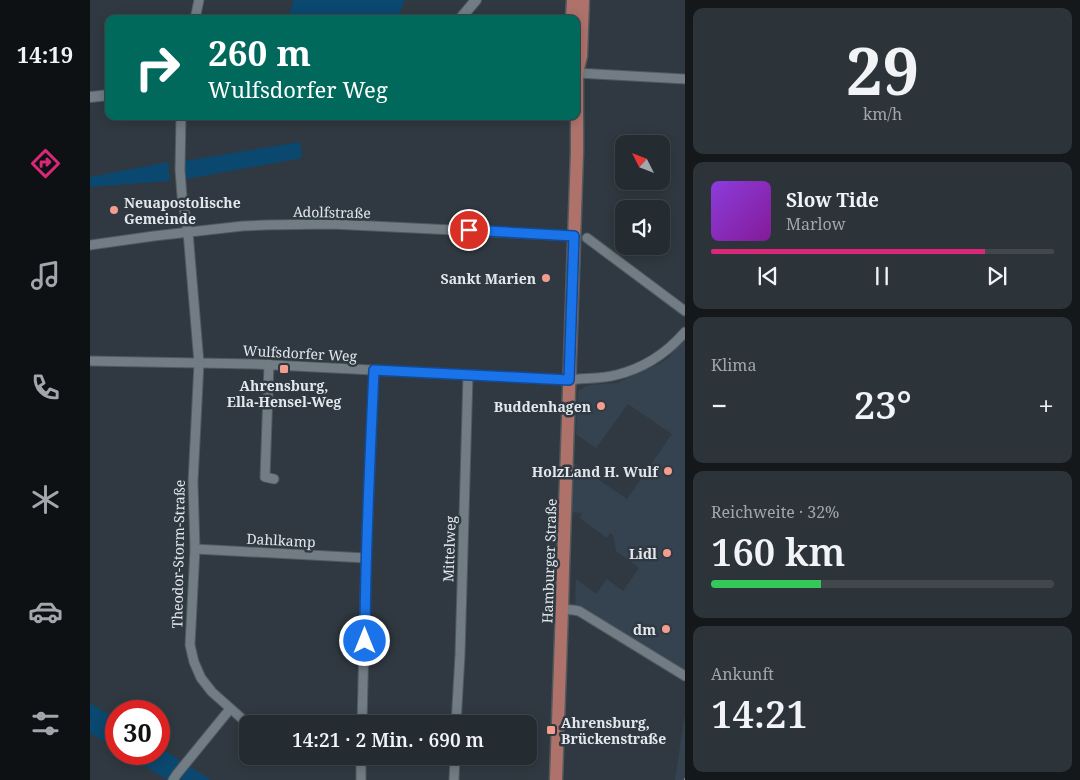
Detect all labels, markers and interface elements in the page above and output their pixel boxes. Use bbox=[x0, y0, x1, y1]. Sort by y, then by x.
text: 29 bbox=[846, 26, 919, 114]
text: 260 m bbox=[208, 29, 311, 76]
icon: right bbox=[125, 35, 190, 100]
text: 14:19 bbox=[17, 39, 73, 69]
text: Wulfsdorfer Weg bbox=[208, 74, 388, 104]
text: km/h bbox=[863, 103, 902, 125]
north arrow bbox=[615, 135, 670, 190]
map controls bbox=[615, 135, 670, 255]
icon: directions bbox=[28, 146, 63, 181]
text: Slow Tide bbox=[786, 187, 879, 213]
place label: Neuapostolische Gemeinde bbox=[124, 193, 241, 228]
button: sound bbox=[615, 200, 670, 255]
street label: Adolfstraße bbox=[293, 202, 371, 222]
marker: Neuapostolische Gemeinde bbox=[108, 204, 120, 216]
pin bbox=[448, 209, 490, 251]
text: Marlow bbox=[786, 213, 846, 235]
icon: arrive bbox=[455, 216, 483, 244]
icon: music bbox=[28, 258, 63, 293]
icon: previous bbox=[754, 262, 782, 290]
icon: pause bbox=[868, 262, 896, 290]
icon: next bbox=[983, 262, 1011, 290]
place label: Sankt Marien bbox=[441, 269, 536, 288]
marker: Sankt Marien bbox=[540, 272, 552, 284]
street label: Wulfsdorfer Weg bbox=[242, 341, 358, 366]
text: Klima bbox=[711, 354, 756, 376]
marker: Ahrensburg, Ella-Hensel-Weg bbox=[278, 363, 290, 375]
icon: phone bbox=[28, 370, 63, 405]
place label: Ahrensburg, Ella-Hensel-Weg bbox=[227, 376, 341, 411]
text: 23° bbox=[854, 378, 912, 430]
text: − bbox=[711, 386, 727, 424]
text: + bbox=[1038, 386, 1054, 424]
place label: Buddenhagen bbox=[494, 397, 591, 416]
marker: Buddenhagen bbox=[595, 400, 607, 412]
place label: HolzLand H. Wulf bbox=[532, 462, 659, 481]
marker: HolzLand H. Wulf bbox=[662, 465, 674, 477]
street label: Theodor-Storm-Straße bbox=[167, 479, 189, 629]
icon: climate bbox=[28, 482, 63, 517]
street label: Hamburger Straße bbox=[537, 498, 561, 624]
text: Reichweite · 32% bbox=[711, 501, 839, 523]
street label: Mittelweg bbox=[438, 515, 460, 583]
text: 160 km bbox=[711, 525, 845, 577]
street label: Dahlkamp bbox=[246, 529, 316, 551]
place label: Lidl bbox=[629, 544, 657, 563]
marker: Lidl bbox=[661, 547, 673, 559]
icon: car bbox=[28, 594, 63, 629]
position arrow bbox=[338, 614, 390, 666]
place label: dm bbox=[633, 620, 656, 639]
marker: dm bbox=[660, 623, 672, 635]
text: Ankunft bbox=[711, 663, 774, 685]
text: 14:21 bbox=[711, 687, 808, 739]
speed limit sign: 30 bbox=[105, 700, 170, 765]
icon: filters bbox=[28, 706, 63, 741]
place label: Ahrensburg, Brückenstraße bbox=[561, 713, 666, 748]
marker: Ahrensburg, Brückenstraße bbox=[545, 724, 557, 736]
text: 14:21 · 2 Min. · 690 m bbox=[292, 727, 484, 753]

